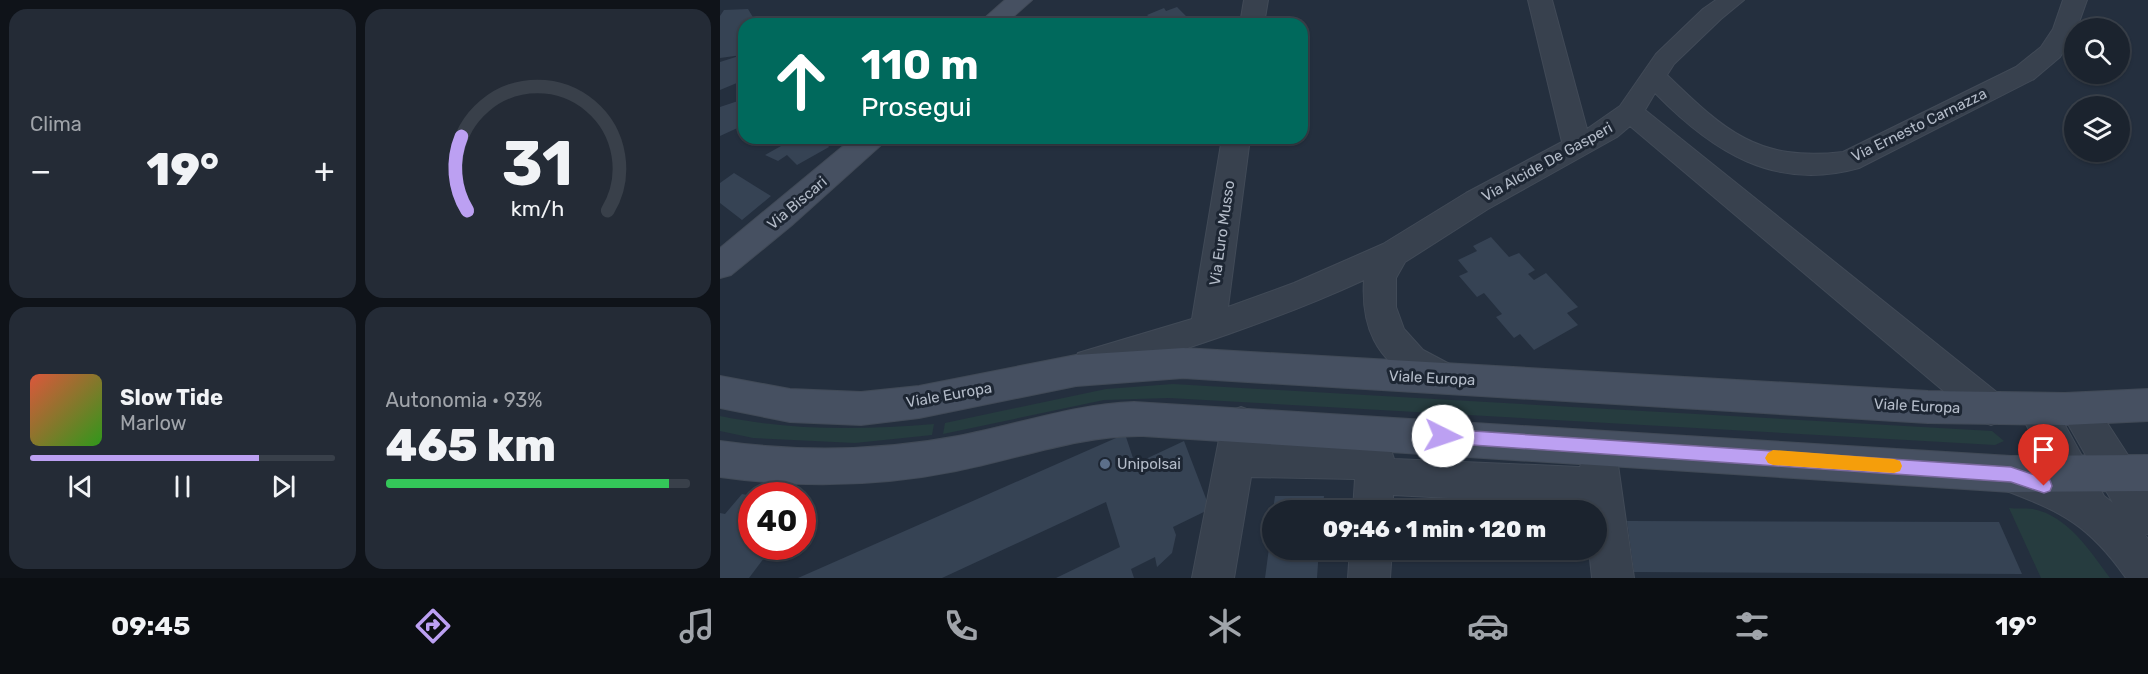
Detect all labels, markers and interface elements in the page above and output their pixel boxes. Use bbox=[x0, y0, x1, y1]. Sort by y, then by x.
map controls bbox=[2064, 18, 2130, 162]
button: search bbox=[2064, 18, 2130, 84]
text: 110 m bbox=[861, 40, 979, 90]
icon: ahead bbox=[762, 42, 840, 120]
street label: Via Ernesto Carnazza bbox=[1848, 84, 1990, 166]
text: Prosegui bbox=[861, 91, 972, 123]
button: layers bbox=[2064, 96, 2130, 162]
text: Clima bbox=[30, 112, 82, 136]
street label: Via Alcide De Gasperi bbox=[1478, 119, 1616, 205]
text: 31 bbox=[502, 127, 573, 201]
text: 19° bbox=[146, 143, 219, 196]
text: − bbox=[30, 151, 51, 190]
text: + bbox=[314, 151, 334, 190]
street label: Via Biscari bbox=[763, 173, 831, 233]
street label: Via Euro Musso bbox=[1206, 179, 1238, 287]
text: km/h bbox=[511, 196, 565, 221]
street label: Viale Europa bbox=[1388, 367, 1476, 389]
street label: Viale Europa bbox=[905, 379, 993, 411]
text: Slow Tide bbox=[120, 384, 223, 411]
text: Autonomia · 93% bbox=[386, 388, 543, 412]
street label: Viale Europa bbox=[1873, 395, 1961, 417]
position arrow bbox=[1411, 404, 1475, 468]
text: Marlow bbox=[120, 411, 187, 435]
text: 465 km bbox=[386, 419, 556, 472]
pin bbox=[2018, 424, 2069, 486]
icon: arrive bbox=[2027, 433, 2060, 466]
place label: Unipolsai bbox=[1117, 455, 1181, 473]
marker: Unipolsai bbox=[1098, 457, 1112, 471]
icon: previous bbox=[64, 470, 97, 503]
icon: pause bbox=[166, 470, 199, 503]
icon: next bbox=[267, 470, 300, 503]
speed limit sign: 40 bbox=[738, 482, 816, 560]
text: 09:46 · 1 min · 120 m bbox=[1323, 516, 1546, 543]
icon: directions bbox=[412, 605, 454, 647]
icon: music bbox=[676, 605, 718, 647]
icon: phone bbox=[940, 605, 982, 647]
icon: climate bbox=[1204, 605, 1246, 647]
icon: car bbox=[1467, 605, 1509, 647]
icon: filters bbox=[1731, 605, 1773, 647]
text: 09:45 bbox=[111, 610, 190, 642]
text: 19° bbox=[1995, 610, 2037, 642]

